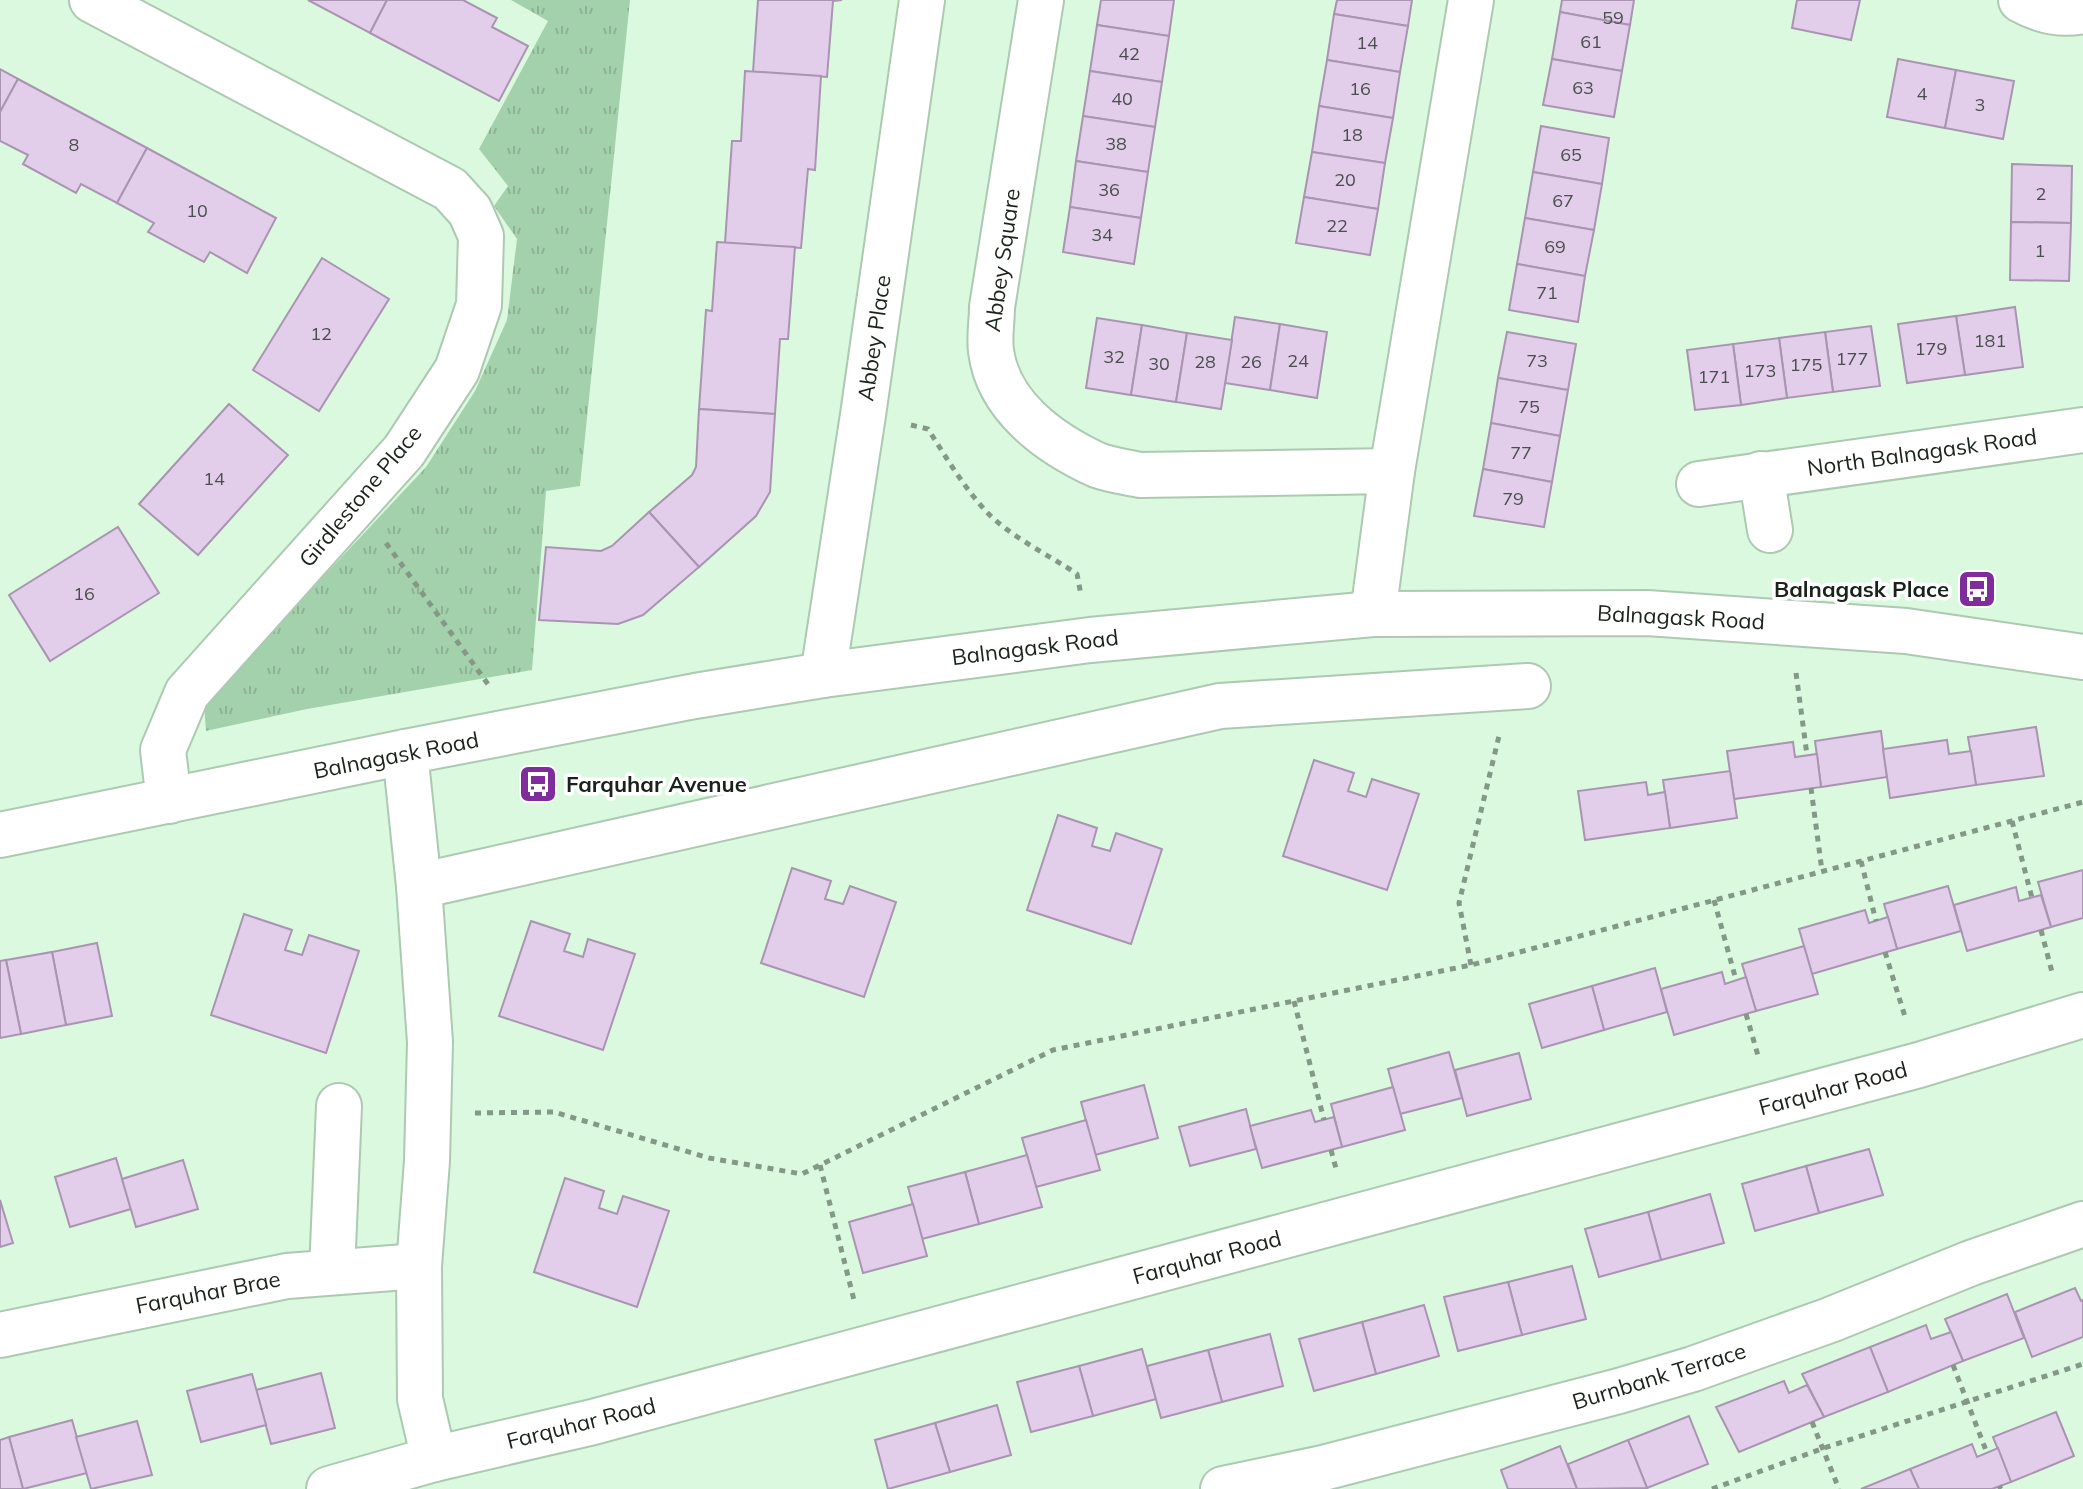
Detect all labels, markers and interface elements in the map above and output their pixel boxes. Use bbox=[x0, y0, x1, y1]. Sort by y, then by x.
house number: 59 bbox=[1602, 6, 1624, 29]
house number: 61 bbox=[1580, 30, 1602, 53]
house number: 14 bbox=[1356, 31, 1378, 54]
house number: 42 bbox=[1118, 42, 1140, 65]
house number: 63 bbox=[1572, 76, 1594, 99]
house number: 16 bbox=[1349, 77, 1371, 100]
house number: 4 bbox=[1917, 82, 1928, 105]
house number: 40 bbox=[1111, 87, 1133, 110]
house number: 3 bbox=[1975, 93, 1985, 116]
house number: 18 bbox=[1341, 123, 1363, 146]
house number: 38 bbox=[1105, 132, 1127, 155]
house number: 8 bbox=[69, 133, 79, 156]
house number: 65 bbox=[1560, 143, 1582, 166]
house number: 20 bbox=[1334, 168, 1356, 191]
house number: 36 bbox=[1098, 178, 1120, 201]
house number: 2 bbox=[2036, 182, 2046, 205]
street label: Abbey Square bbox=[978, 187, 1026, 333]
house number: 67 bbox=[1552, 189, 1574, 212]
house number: 10 bbox=[186, 199, 208, 222]
house number: 22 bbox=[1326, 214, 1348, 237]
house number: 34 bbox=[1091, 223, 1113, 246]
house number: 69 bbox=[1544, 235, 1566, 258]
house number: 1 bbox=[2035, 239, 2045, 262]
street label: Abbey Place bbox=[851, 273, 897, 403]
house number: 71 bbox=[1536, 281, 1558, 304]
house number: 12 bbox=[310, 322, 332, 345]
house number: 181 bbox=[1974, 329, 2006, 352]
house number: 179 bbox=[1915, 337, 1947, 360]
house number: 32 bbox=[1103, 345, 1125, 368]
house number: 177 bbox=[1836, 347, 1868, 370]
house number: 24 bbox=[1287, 349, 1309, 372]
house number: 73 bbox=[1526, 349, 1548, 372]
house number: 28 bbox=[1194, 350, 1216, 373]
house number: 26 bbox=[1240, 350, 1262, 373]
house number: 30 bbox=[1148, 352, 1170, 375]
house number: 175 bbox=[1790, 353, 1822, 376]
house number: 173 bbox=[1744, 359, 1776, 382]
house number: 171 bbox=[1698, 365, 1730, 388]
house number: 75 bbox=[1518, 395, 1540, 418]
street label: Girdlestone Place bbox=[293, 419, 427, 573]
street label: North Balnagask Road bbox=[1805, 422, 2039, 482]
house number: 77 bbox=[1510, 441, 1532, 464]
house number: 14 bbox=[203, 467, 225, 490]
house number: 79 bbox=[1502, 487, 1524, 510]
bus stop icon: Balnagask Place bbox=[1956, 568, 1998, 610]
place label: Balnagask Place bbox=[1774, 575, 1949, 603]
house number: 16 bbox=[73, 582, 95, 605]
street label: Balnagask Road bbox=[1596, 599, 1766, 635]
street label: Balnagask Road bbox=[950, 623, 1120, 671]
street label: Balnagask Road bbox=[311, 725, 481, 785]
bus stop icon: Farquhar Avenue bbox=[517, 763, 559, 805]
place label: Farquhar Avenue bbox=[566, 770, 747, 798]
street label: Farquhar Road bbox=[1756, 1055, 1910, 1121]
street label: Farquhar Road bbox=[1130, 1224, 1284, 1290]
street label: Farquhar Brae bbox=[133, 1264, 283, 1320]
street label: Burnbank Terrace bbox=[1569, 1336, 1749, 1416]
street label: Farquhar Road bbox=[504, 1391, 658, 1455]

